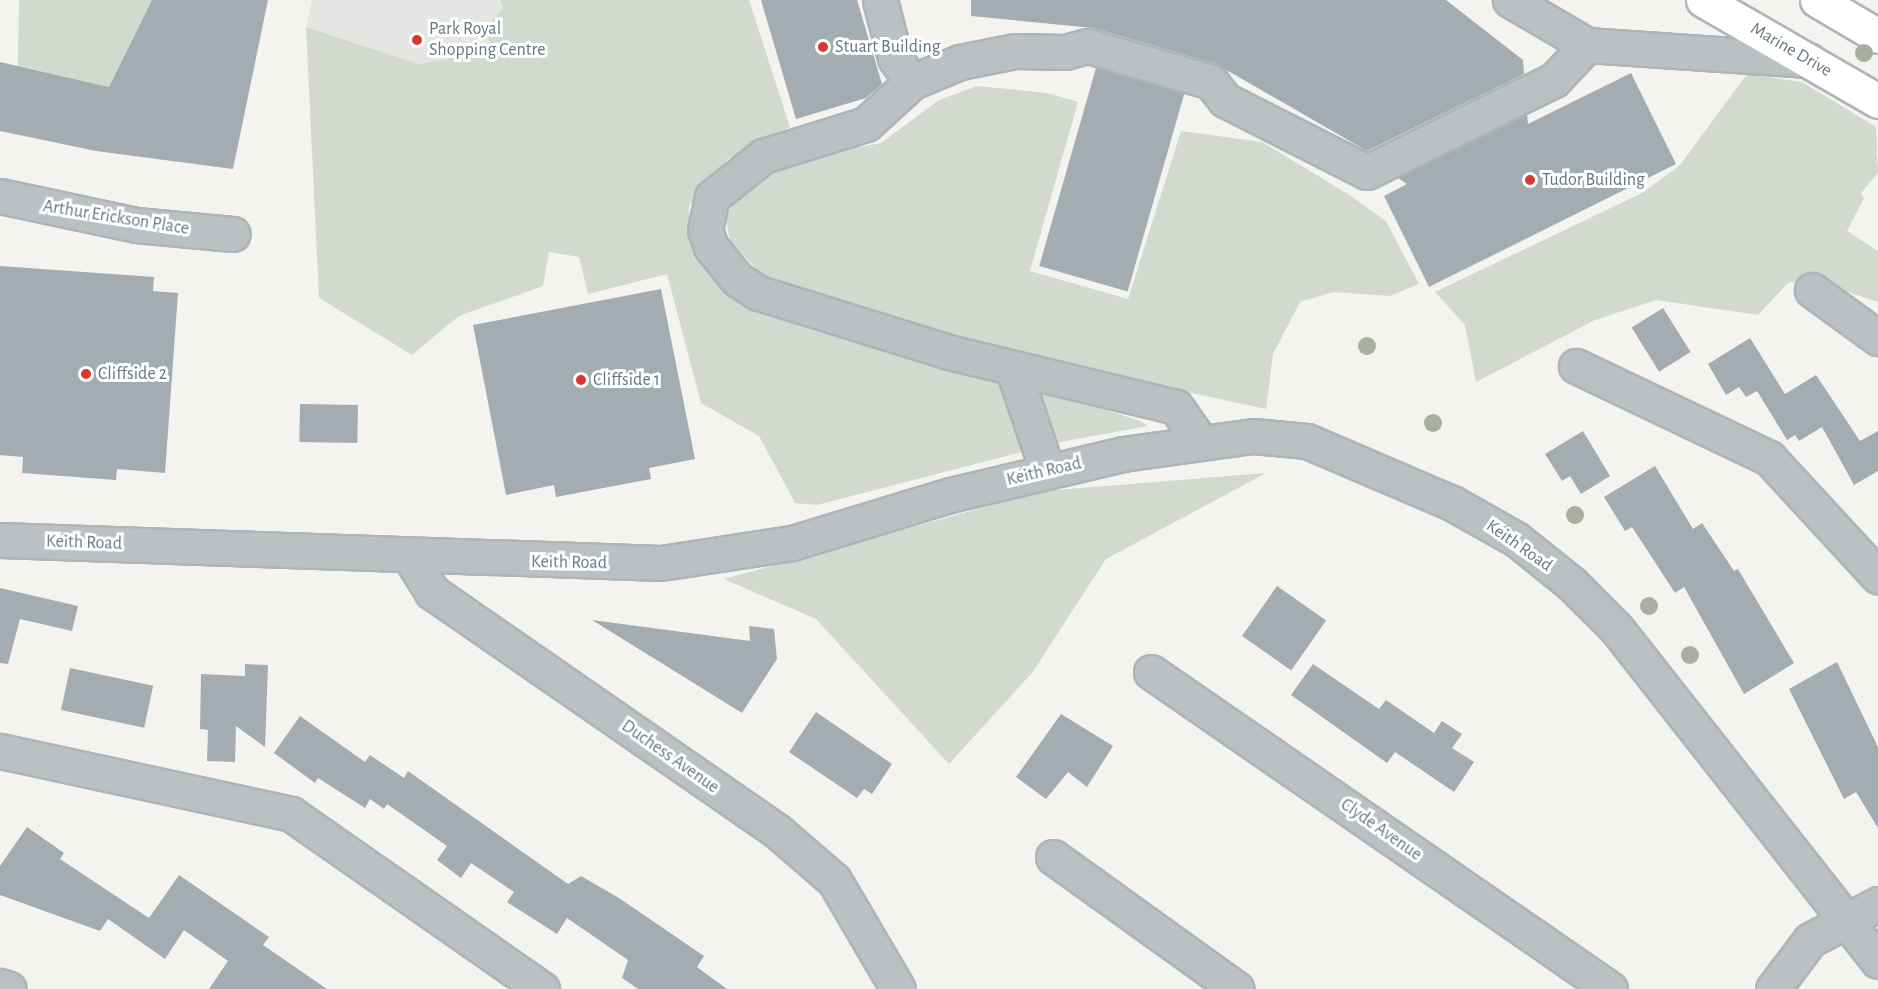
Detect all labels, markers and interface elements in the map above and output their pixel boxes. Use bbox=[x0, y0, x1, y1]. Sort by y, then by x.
street label: Marine Drive bbox=[1746, 18, 1836, 82]
place label: Park Royal Shopping Centre bbox=[429, 19, 546, 62]
marker: Park Royal Shopping Centre bbox=[410, 33, 424, 47]
place label: Stuart Building bbox=[835, 36, 940, 58]
marker: Stuart Building bbox=[816, 40, 830, 54]
place label: Tudor Building bbox=[1542, 169, 1645, 191]
marker: Tudor Building bbox=[1523, 173, 1537, 187]
street label: Arthur Erickson Place bbox=[41, 196, 191, 240]
place label: Cliffside 2 bbox=[98, 363, 167, 385]
marker: Cliffside 2 bbox=[79, 367, 93, 381]
place label: Cliffside 1 bbox=[593, 369, 660, 391]
marker: Cliffside 1 bbox=[574, 373, 588, 387]
street label: Keith Road bbox=[1005, 453, 1083, 491]
street label: Keith Road bbox=[1482, 515, 1556, 577]
street label: Keith Road bbox=[46, 531, 122, 555]
street label: Keith Road bbox=[531, 552, 607, 574]
street label: Duchess Avenue bbox=[617, 715, 723, 799]
street label: Clyde Avenue bbox=[1336, 794, 1426, 866]

